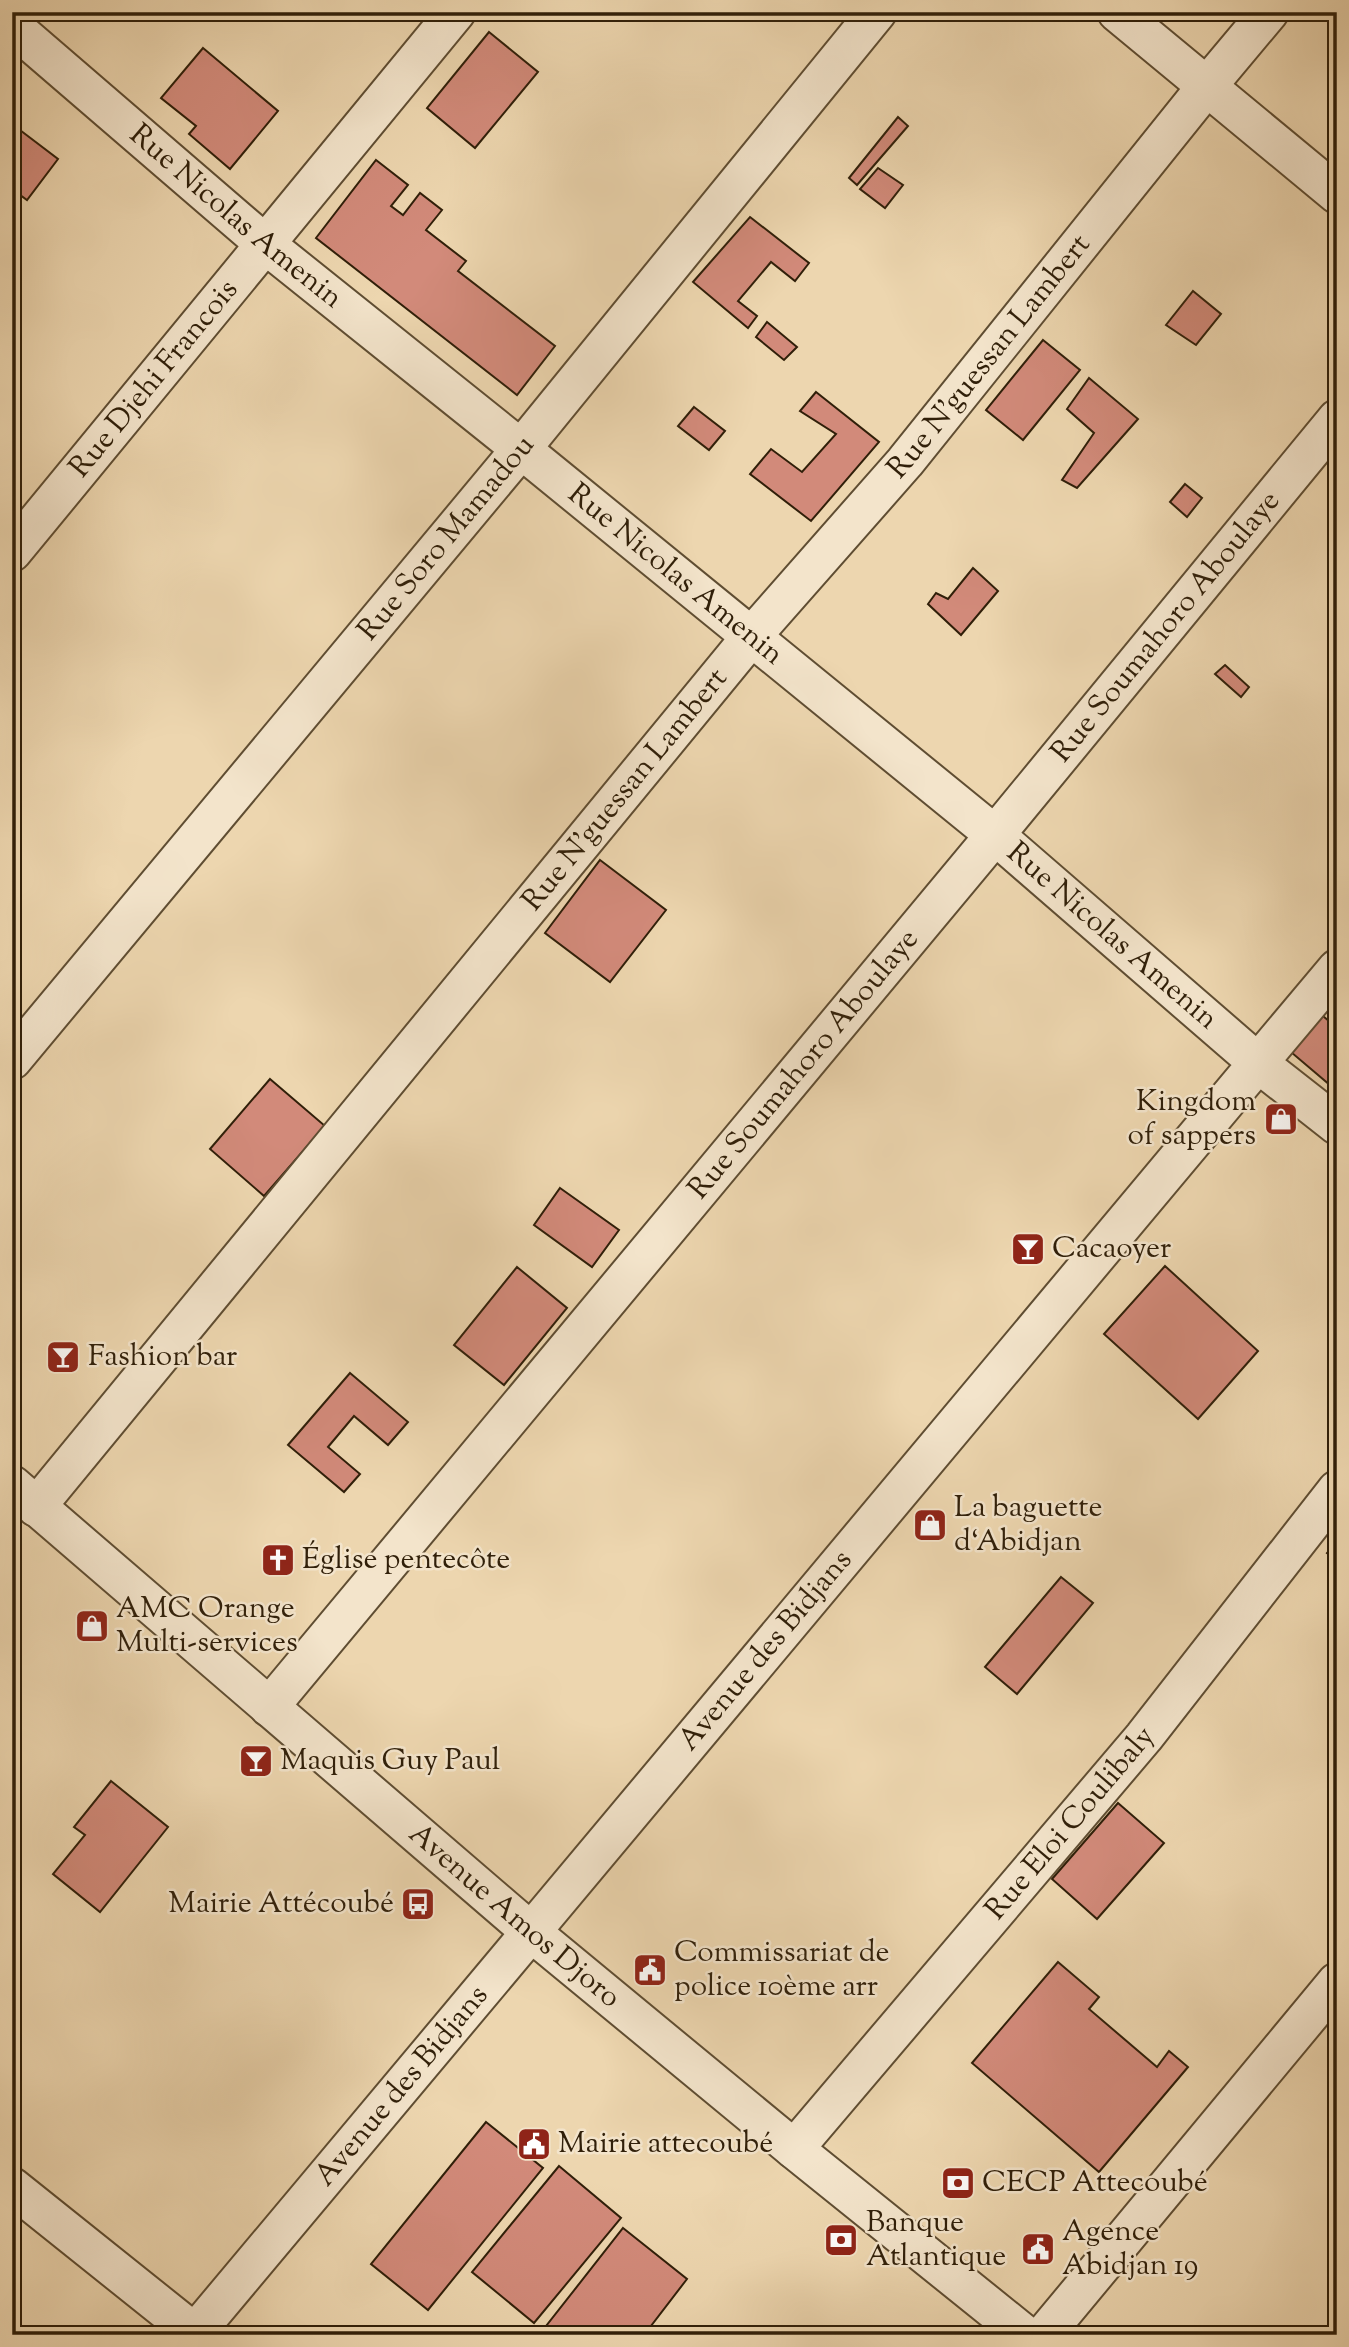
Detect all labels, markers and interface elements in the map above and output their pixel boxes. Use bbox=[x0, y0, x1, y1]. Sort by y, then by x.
street label: Rue Nicolas Amenin bbox=[119, 114, 352, 320]
street label: Rue N'guessan Lambert bbox=[878, 225, 1101, 489]
street label: Rue Djehi Francois bbox=[60, 270, 249, 488]
street label: Rue Soro Mamadou bbox=[348, 426, 545, 651]
street label: Rue Nicolas Amenin bbox=[558, 474, 793, 676]
street label: Rue Soumahoro Aboulaye bbox=[1041, 482, 1291, 772]
street label: Rue N'guessan Lambert bbox=[512, 659, 738, 921]
street label: Rue Nicolas Amenin bbox=[997, 832, 1227, 1040]
street label: Rue Soumahoro Aboulaye bbox=[678, 920, 929, 1209]
place label: Kingdom of sappers bbox=[1128, 1081, 1256, 1158]
shop icon: Kingdom of sappers bbox=[1262, 1100, 1300, 1138]
place label: Cacaoyer bbox=[1052, 1228, 1171, 1271]
bar icon: Cacaoyer bbox=[1009, 1230, 1047, 1268]
place label: Fashion bar bbox=[88, 1336, 237, 1379]
bar icon: Fashion bar bbox=[44, 1338, 82, 1376]
place label: La baguette d‘Abidjan bbox=[954, 1487, 1102, 1564]
shop icon: La baguette d‘Abidjan bbox=[911, 1506, 949, 1544]
place label: Église pentecôte bbox=[302, 1539, 510, 1582]
church icon: Église pentecôte bbox=[259, 1541, 297, 1579]
street label: Avenue des Bidjans bbox=[669, 1541, 863, 1761]
place label: AMC Orange Multi-services bbox=[116, 1588, 298, 1665]
shop icon: AMC Orange Multi-services bbox=[73, 1607, 111, 1645]
street label: Rue Eloi Coulibaly bbox=[975, 1718, 1166, 1930]
place label: Maquis Guy Paul bbox=[280, 1740, 500, 1783]
bar icon: Maquis Guy Paul bbox=[237, 1742, 275, 1780]
street label: Avenue Amos Djoro bbox=[399, 1814, 630, 2019]
place label: Mairie Attécoubé bbox=[168, 1883, 394, 1926]
bus stop icon: Mairie Attécoubé bbox=[399, 1885, 437, 1923]
place label: Commissariat de police 10ème arr bbox=[674, 1932, 889, 2009]
public building icon: Commissariat de police 10ème arr bbox=[631, 1951, 669, 1989]
street label: Avenue des Bidjans bbox=[305, 1976, 499, 2196]
place label: Mairie attecoubé bbox=[558, 2123, 773, 2166]
public building icon: Mairie attecoubé bbox=[515, 2125, 553, 2163]
place label: CECP Attecoubé bbox=[982, 2162, 1208, 2205]
bank icon: CECP Attecoubé bbox=[939, 2164, 977, 2202]
place label: Banque Atlantique bbox=[866, 2202, 1006, 2279]
place label: Agence Abidjan 19 bbox=[1062, 2211, 1198, 2288]
bank icon: Banque Atlantique bbox=[822, 2221, 860, 2259]
public building icon: Agence Abidjan 19 bbox=[1019, 2230, 1057, 2268]

